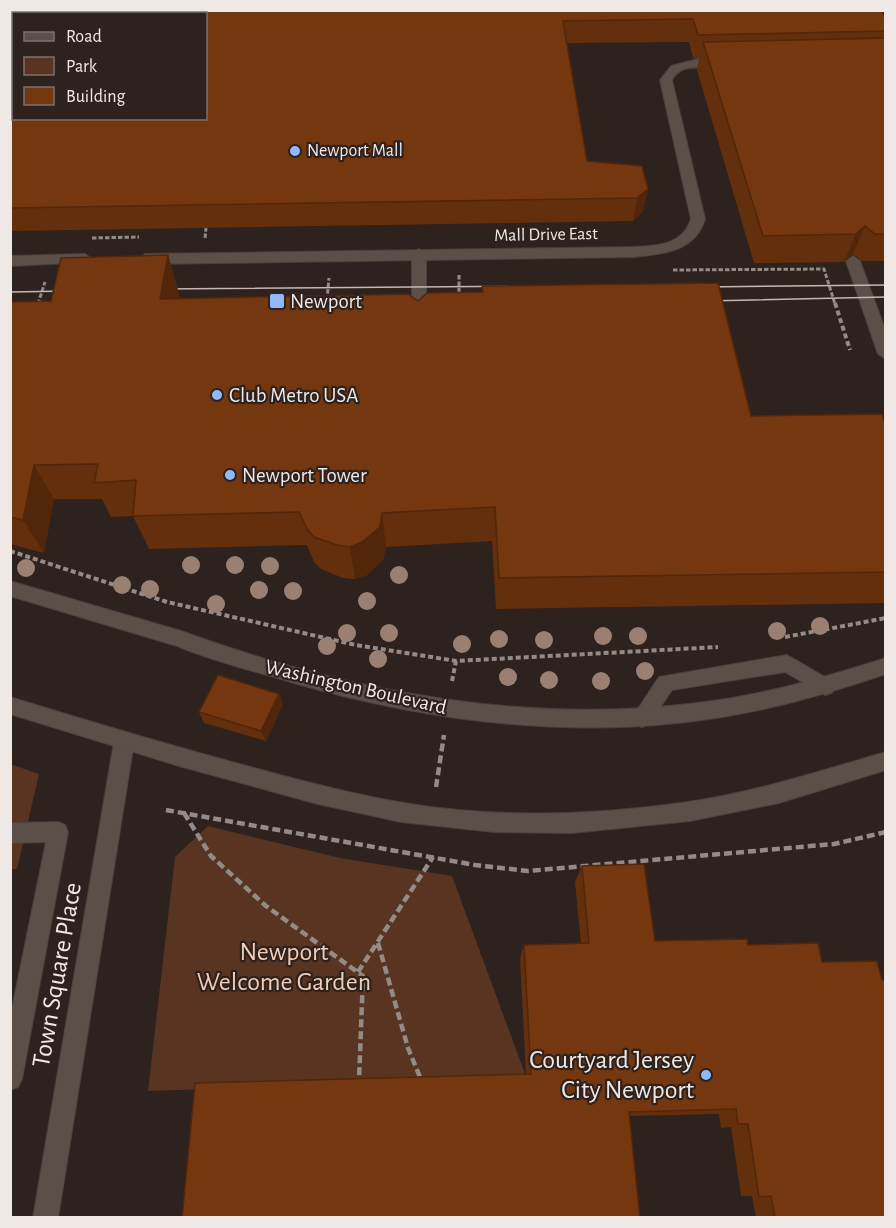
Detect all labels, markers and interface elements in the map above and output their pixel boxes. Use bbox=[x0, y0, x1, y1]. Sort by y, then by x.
legend bbox=[12, 12, 207, 120]
text: Road bbox=[66, 28, 102, 46]
text: Park bbox=[66, 58, 98, 76]
text: Building bbox=[66, 88, 126, 106]
place label: Newport Mall bbox=[307, 142, 403, 160]
marker: Newport Mall bbox=[288, 144, 302, 158]
street label: Mall Drive East bbox=[494, 225, 598, 245]
place label: Newport bbox=[290, 291, 362, 312]
marker: Newport bbox=[268, 292, 286, 310]
place label: Club Metro USA bbox=[229, 385, 358, 406]
marker: Club Metro USA bbox=[210, 388, 224, 402]
place label: Newport Tower bbox=[242, 465, 367, 486]
marker: Newport Tower bbox=[223, 468, 237, 482]
street label: Washington Boulevard bbox=[263, 656, 449, 718]
street label: Town Square Place bbox=[28, 881, 86, 1069]
park label: Newport Welcome Garden bbox=[197, 939, 371, 995]
place label: Courtyard Jersey City Newport bbox=[529, 1047, 694, 1103]
marker: Courtyard Jersey City Newport bbox=[699, 1068, 713, 1082]

